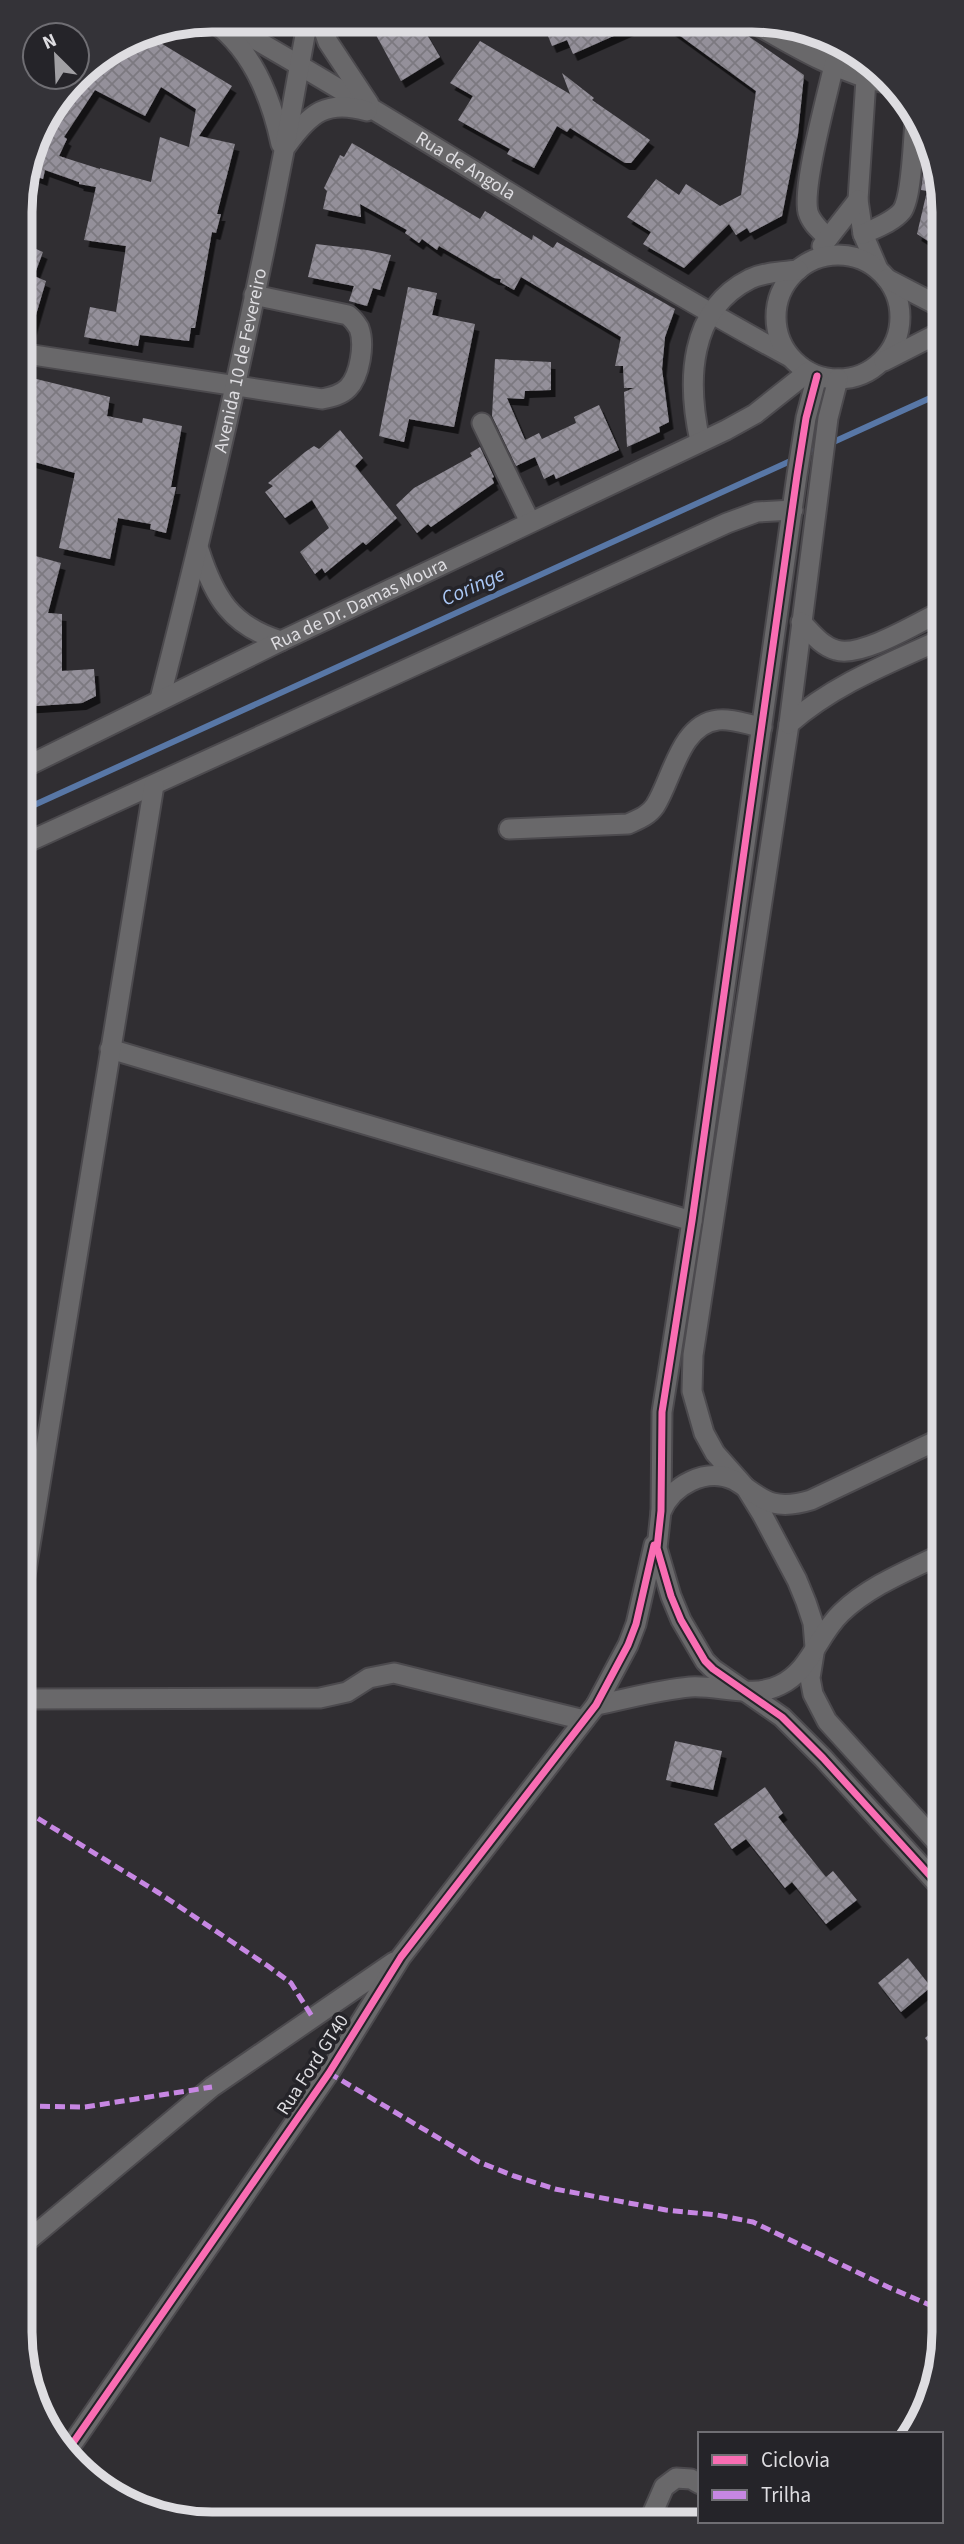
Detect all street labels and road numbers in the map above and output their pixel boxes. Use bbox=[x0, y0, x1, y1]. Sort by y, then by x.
street label: Rua de Angola bbox=[410, 125, 521, 207]
street label: Avenida 10 de Fevereiro bbox=[207, 266, 274, 455]
street label: Rua de Dr. Damas Moura bbox=[266, 551, 452, 658]
street label: Rua Ford GT40 bbox=[270, 2009, 356, 2121]

